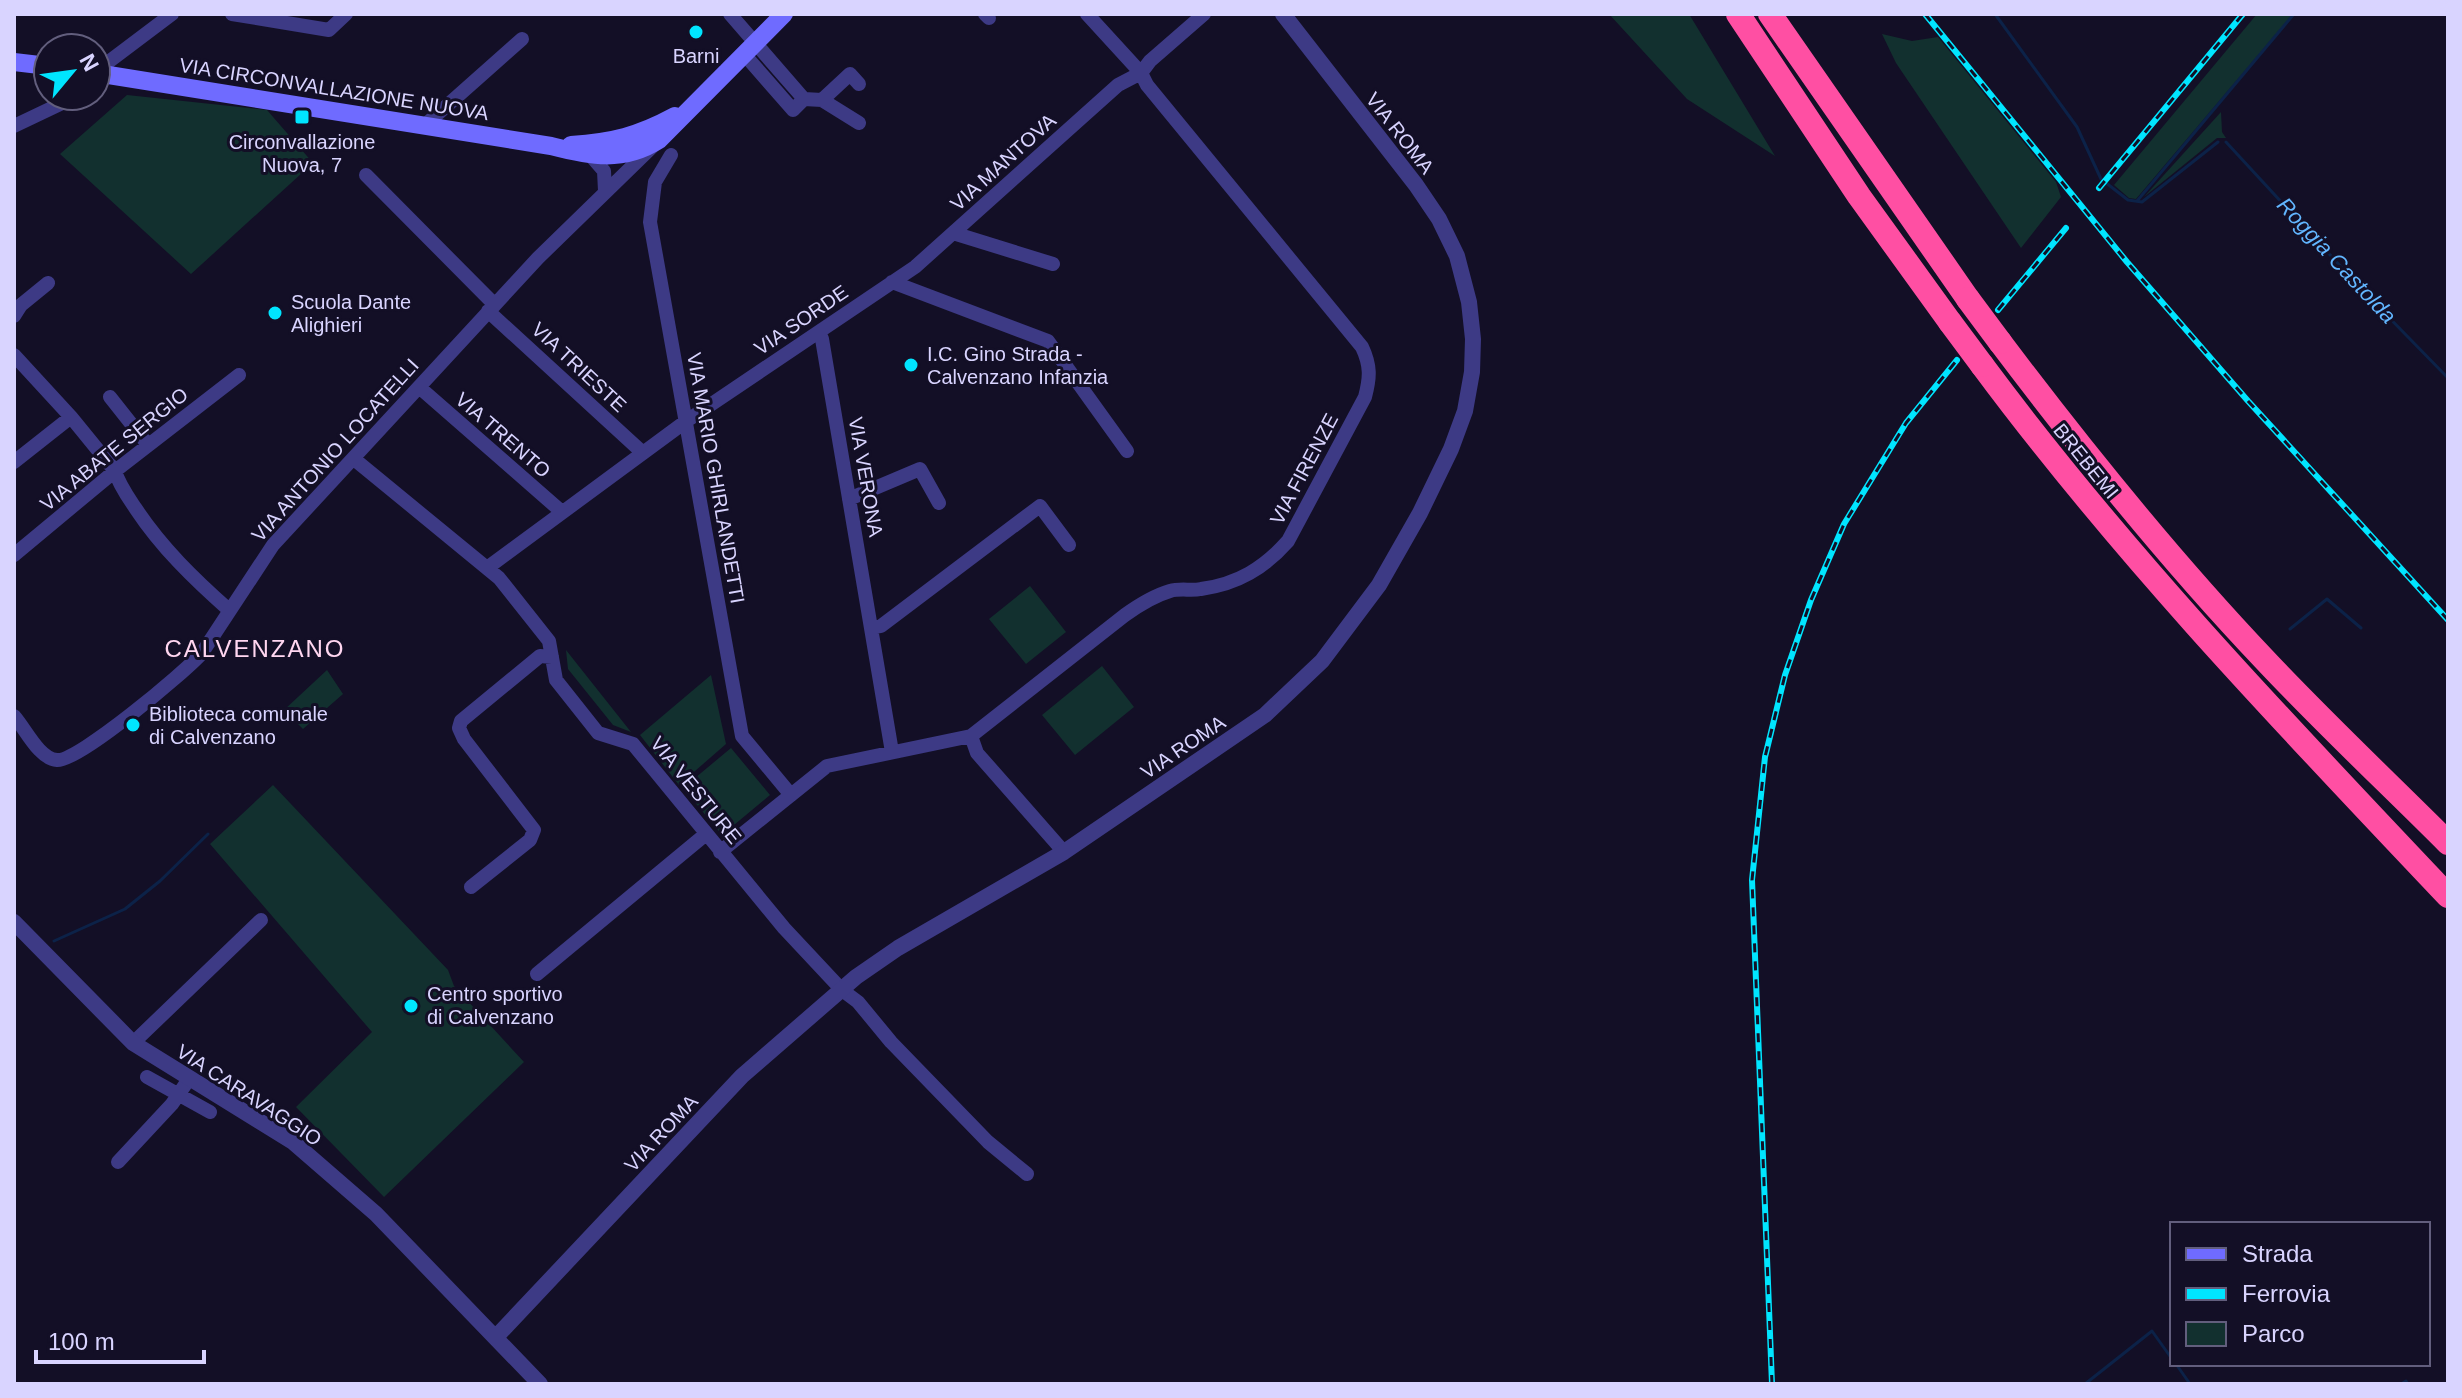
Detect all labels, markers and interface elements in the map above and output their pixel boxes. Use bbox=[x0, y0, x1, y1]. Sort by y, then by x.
marker: Barni bbox=[687, 23, 705, 41]
north arrow bbox=[32, 32, 112, 112]
place label: Barni bbox=[673, 45, 719, 67]
text: N bbox=[74, 50, 104, 76]
street label: VIA CIRCONVALLAZIONE NUOVA bbox=[178, 54, 491, 124]
street label: VIA ROMA bbox=[1362, 88, 1439, 178]
marker: Circonvallazione Nuova, 7 bbox=[293, 108, 311, 126]
street label: VIA MANTOVA bbox=[946, 109, 1061, 215]
place label: Circonvallazione Nuova, 7 bbox=[229, 131, 375, 176]
water label: Roggia Castolda bbox=[2272, 192, 2401, 328]
street label: VIA SORDE bbox=[750, 281, 852, 359]
place label: Scuola Dante Alighieri bbox=[291, 291, 411, 336]
marker: Scuola Dante Alighieri bbox=[266, 304, 284, 322]
street label: VIA TRIESTE bbox=[527, 318, 631, 416]
place label: I.C. Gino Strada - Calvenzano Infanzia bbox=[927, 343, 1109, 388]
street label: VIA MARIO GHIRLANDETTI bbox=[683, 351, 749, 605]
street label: VIA ANTONIO LOCATELLI bbox=[247, 354, 423, 546]
marker: I.C. Gino Strada - Calvenzano Infanzia bbox=[902, 356, 920, 374]
street label: VIA ABATE SERGIO bbox=[36, 383, 192, 515]
street label: VIA TRENTO bbox=[451, 388, 555, 482]
street label: VIA FIRENZE bbox=[1266, 410, 1342, 528]
street label: VIA VERONA bbox=[845, 415, 887, 539]
street label: BREBEMI bbox=[2049, 419, 2123, 503]
district label: CALVENZANO bbox=[165, 635, 345, 662]
place label: Biblioteca comunale di Calvenzano bbox=[149, 703, 328, 748]
street label: VIA ROMA bbox=[1137, 710, 1230, 783]
marker: Biblioteca comunale di Calvenzano bbox=[124, 716, 142, 734]
street label: VIA VESTURE bbox=[646, 732, 746, 848]
place label: Centro sportivo di Calvenzano bbox=[427, 983, 563, 1028]
marker: Centro sportivo di Calvenzano bbox=[402, 997, 420, 1015]
street label: VIA CARAVAGGIO bbox=[172, 1040, 326, 1150]
street label: VIA ROMA bbox=[620, 1090, 702, 1176]
legend bbox=[2170, 1222, 2430, 1366]
text: Strada bbox=[2242, 1240, 2313, 1267]
text: Ferrovia bbox=[2242, 1280, 2331, 1307]
scale bar bbox=[36, 1314, 204, 1364]
text: Parco bbox=[2242, 1320, 2305, 1347]
text: 100 m bbox=[48, 1328, 115, 1355]

